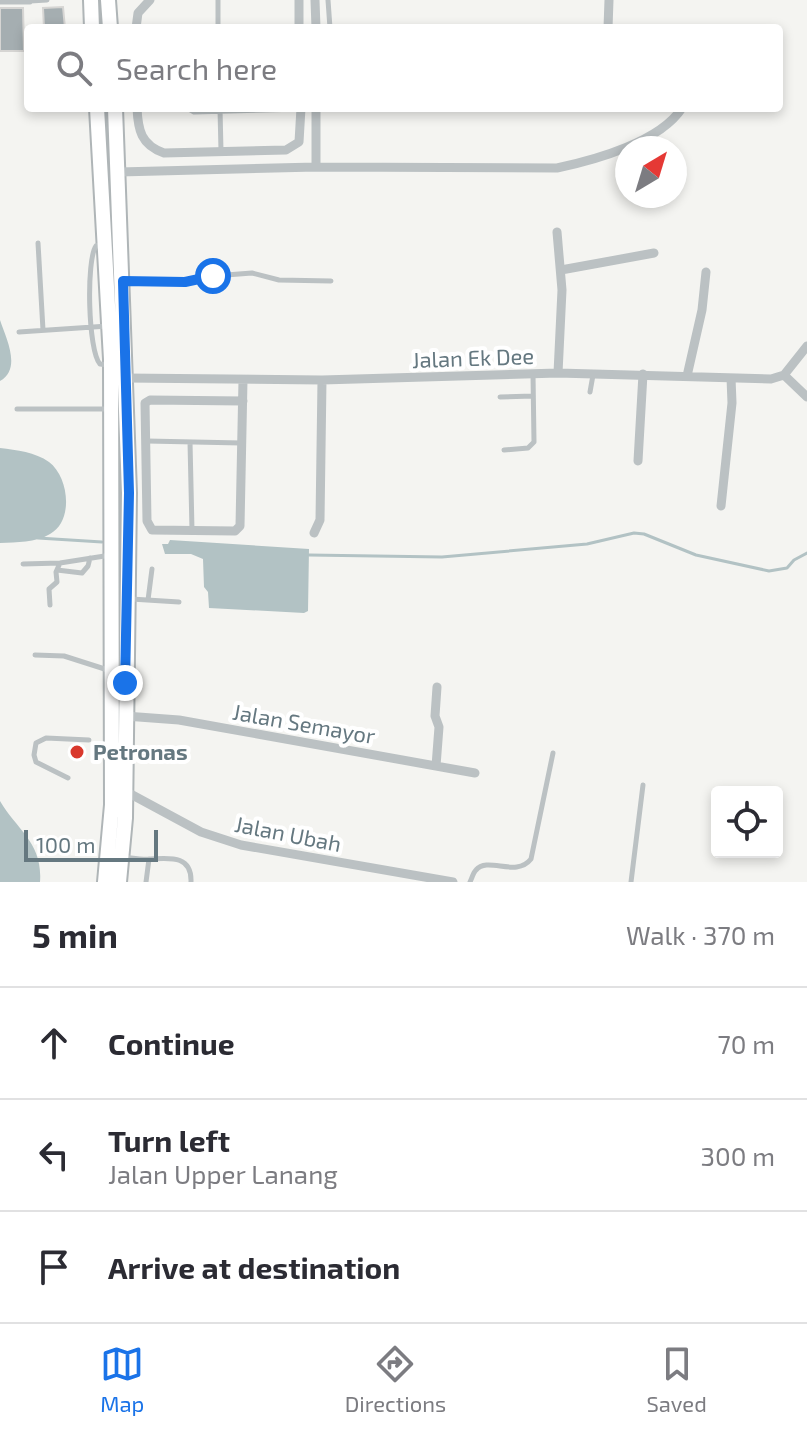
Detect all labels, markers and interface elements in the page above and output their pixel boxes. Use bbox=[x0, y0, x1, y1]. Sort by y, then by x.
search box bbox=[24, 24, 783, 112]
icon: search bbox=[52, 46, 96, 90]
text: Search here bbox=[116, 50, 277, 86]
north arrow bbox=[615, 136, 687, 208]
route start bbox=[195, 258, 231, 294]
street label: Jalan Ek Dee bbox=[411, 342, 535, 372]
route end bbox=[107, 665, 143, 701]
street label: Jalan Semayor bbox=[231, 698, 378, 748]
place label: Petronas bbox=[93, 738, 188, 764]
marker: Petronas bbox=[68, 743, 86, 761]
map controls bbox=[711, 786, 783, 858]
button: locate bbox=[711, 786, 783, 858]
street label: Jalan Ubah bbox=[233, 810, 344, 856]
scale bar bbox=[24, 826, 158, 862]
text: 100 m bbox=[36, 831, 95, 857]
text: 5 min bbox=[32, 914, 118, 955]
text: Walk · 370 m bbox=[626, 919, 775, 950]
icon: ahead bbox=[32, 1021, 76, 1065]
text: Continue bbox=[108, 1025, 235, 1061]
text: 70 m bbox=[717, 1028, 775, 1059]
text: Turn left bbox=[108, 1122, 230, 1158]
icon: left bbox=[32, 1133, 76, 1177]
text: 300 m bbox=[701, 1140, 775, 1171]
text: Jalan Upper Lanang bbox=[108, 1158, 338, 1189]
icon: arrive bbox=[32, 1245, 76, 1289]
text: Arrive at destination bbox=[108, 1249, 400, 1285]
tab: Map bbox=[100, 1342, 144, 1416]
tab: Directions bbox=[345, 1342, 446, 1416]
tab: Saved bbox=[646, 1342, 707, 1416]

